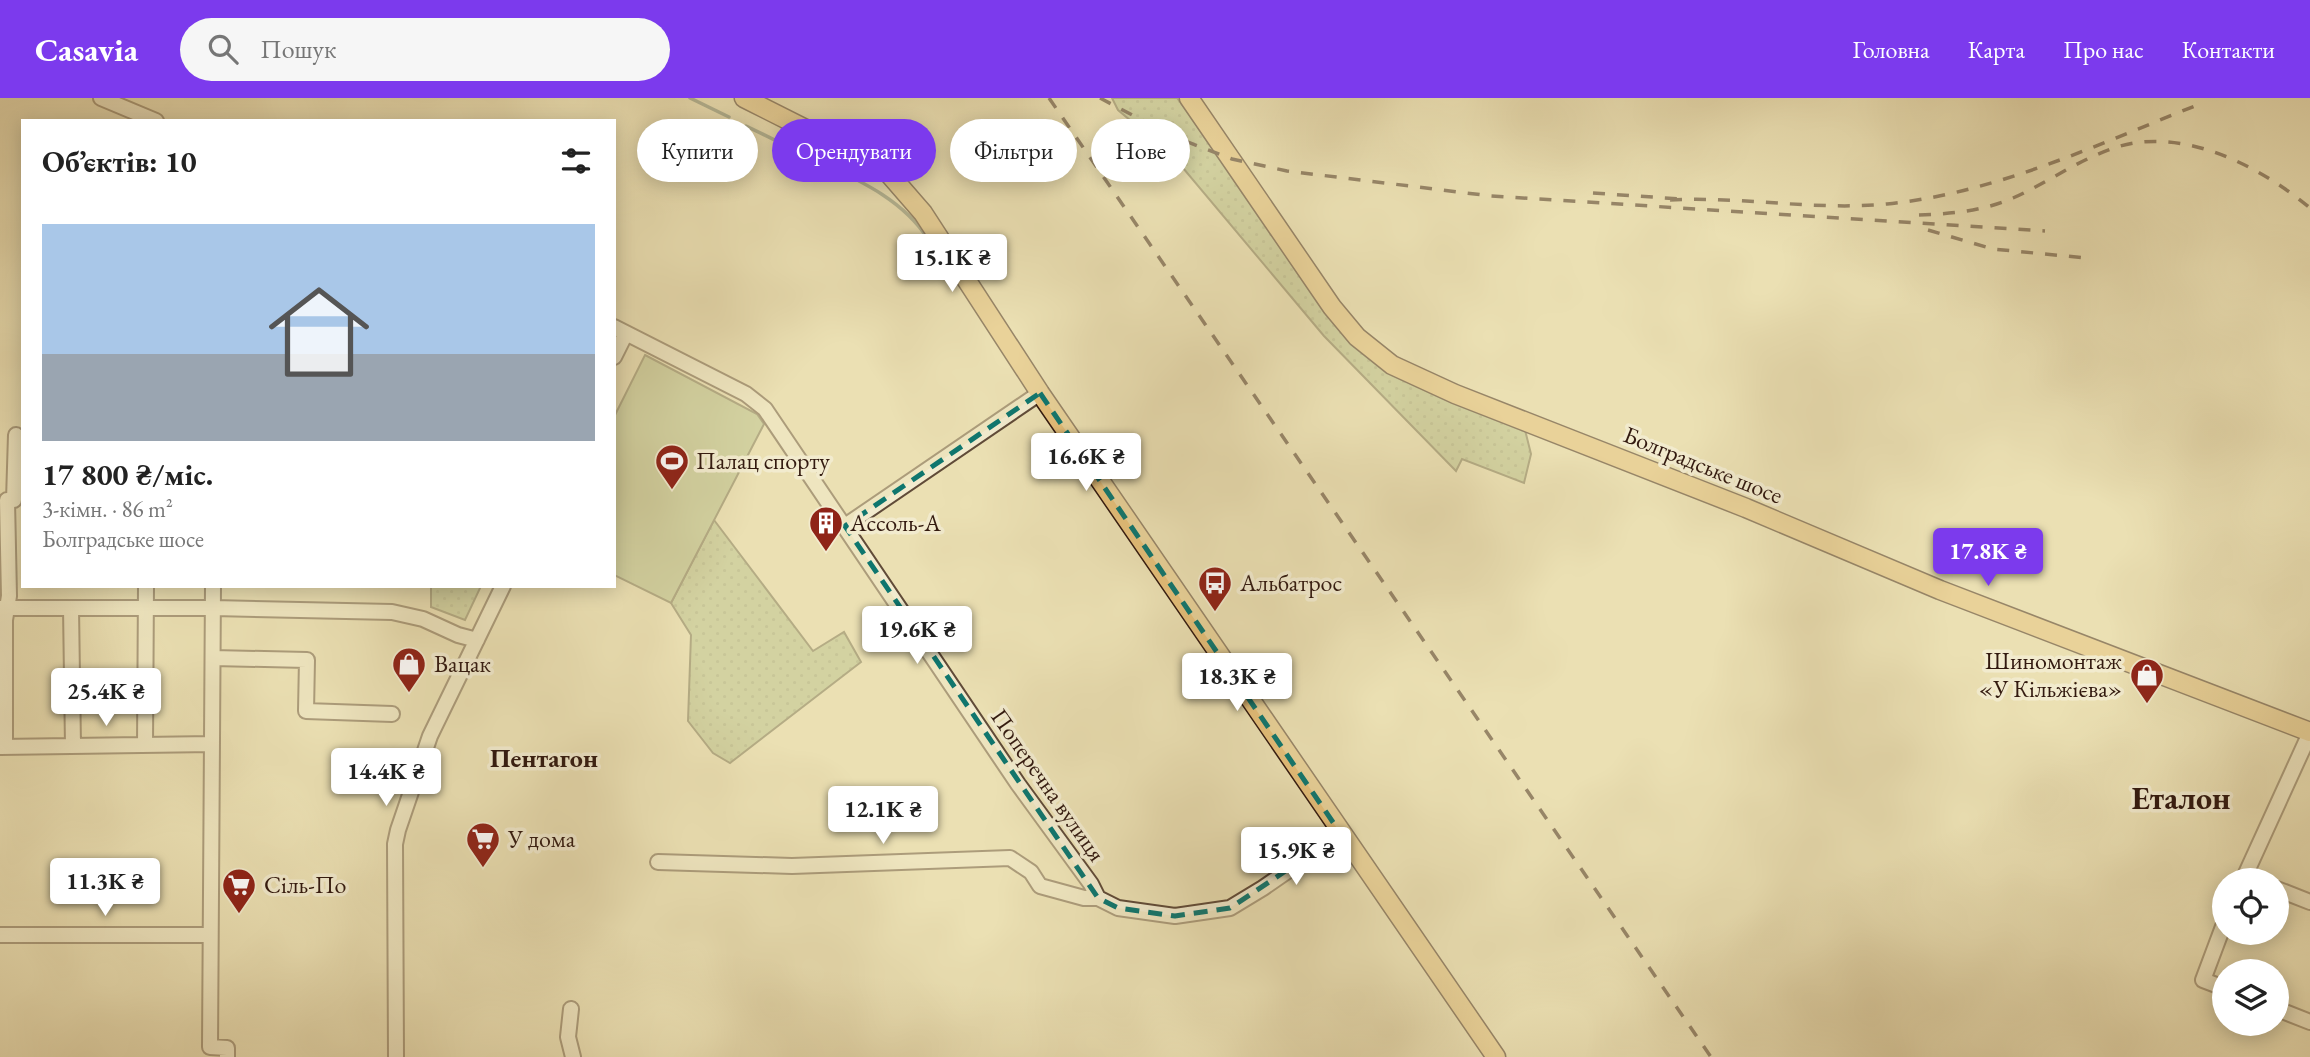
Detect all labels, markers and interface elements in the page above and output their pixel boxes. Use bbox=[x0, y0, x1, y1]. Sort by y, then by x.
search box bbox=[180, 18, 670, 81]
text: Casavia bbox=[35, 28, 138, 71]
icon: search bbox=[204, 30, 242, 68]
text: Пошук bbox=[260, 32, 336, 66]
text: Головна bbox=[1852, 34, 1930, 65]
text: Карта bbox=[1968, 34, 2025, 65]
text: Про нас bbox=[2063, 34, 2144, 65]
text: Контакти bbox=[2182, 34, 2275, 65]
chip: Купити bbox=[637, 119, 758, 182]
chip: Орендувати bbox=[772, 119, 936, 182]
chip: Фільтри bbox=[950, 119, 1077, 182]
chip: Нове bbox=[1091, 119, 1190, 182]
text: Об’єктів: 10 bbox=[42, 142, 197, 181]
icon: filters bbox=[557, 142, 595, 180]
pin: 15.1K ₴ bbox=[887, 234, 1017, 294]
text: 15.1K ₴ bbox=[913, 242, 991, 272]
icon: home bbox=[256, 269, 382, 395]
street label: Болградське шосе bbox=[1619, 419, 1787, 511]
pin: 16.6K ₴ bbox=[1021, 434, 1151, 493]
text: 16.6K ₴ bbox=[1047, 441, 1125, 471]
sports icon: Палац спорту bbox=[653, 442, 691, 491]
place label: Палац спорту bbox=[696, 445, 830, 476]
text: 17 800 ₴/міс. bbox=[42, 455, 213, 494]
text: 3-кімн. · 86 m² bbox=[42, 494, 173, 524]
building icon: Ассоль-А bbox=[807, 504, 845, 553]
place label: Ассоль-А bbox=[849, 507, 941, 538]
text: Болградське шосе bbox=[42, 524, 204, 554]
pin: 17.8K ₴ bbox=[1923, 528, 2053, 588]
text: 17.8K ₴ bbox=[1949, 536, 2027, 566]
bus stop icon: Альбатрос bbox=[1196, 564, 1234, 613]
place label: Альбатрос bbox=[1239, 567, 1342, 598]
pin: 19.6K ₴ bbox=[852, 606, 982, 666]
text: 19.6K ₴ bbox=[878, 614, 956, 644]
shop icon: Вацак bbox=[390, 645, 428, 694]
place label: Шиномонтаж «У Кільжієва» bbox=[1979, 645, 2122, 704]
place label: Вацак bbox=[434, 648, 492, 679]
pin: 18.3K ₴ bbox=[1172, 654, 1302, 713]
shop icon: Шиномонтаж «У Кільжієва» bbox=[2128, 656, 2166, 705]
text: 18.3K ₴ bbox=[1198, 661, 1276, 691]
pin: 25.4K ₴ bbox=[41, 668, 171, 728]
text: 25.4K ₴ bbox=[67, 676, 145, 706]
street label: Поперечна вулиця bbox=[984, 702, 1113, 867]
district label: Пентагон bbox=[490, 741, 598, 775]
pin: 14.4K ₴ bbox=[321, 748, 451, 808]
text: 14.4K ₴ bbox=[347, 756, 425, 786]
district label: Еталон bbox=[2131, 777, 2231, 819]
pin: 12.1K ₴ bbox=[818, 786, 948, 846]
text: 12.1K ₴ bbox=[844, 794, 922, 824]
supermarket icon: У дома bbox=[464, 820, 502, 869]
place label: У дома bbox=[507, 823, 576, 854]
pin: 15.9K ₴ bbox=[1231, 828, 1361, 887]
text: 15.9K ₴ bbox=[1257, 835, 1335, 865]
pin: 11.3K ₴ bbox=[40, 858, 170, 918]
text: 11.3K ₴ bbox=[66, 866, 144, 896]
supermarket icon: Сіль-По bbox=[220, 866, 258, 915]
map controls bbox=[2212, 868, 2289, 1036]
button: locate bbox=[2212, 868, 2289, 945]
place label: Сіль-По bbox=[264, 869, 347, 900]
button: layers bbox=[2212, 959, 2289, 1036]

